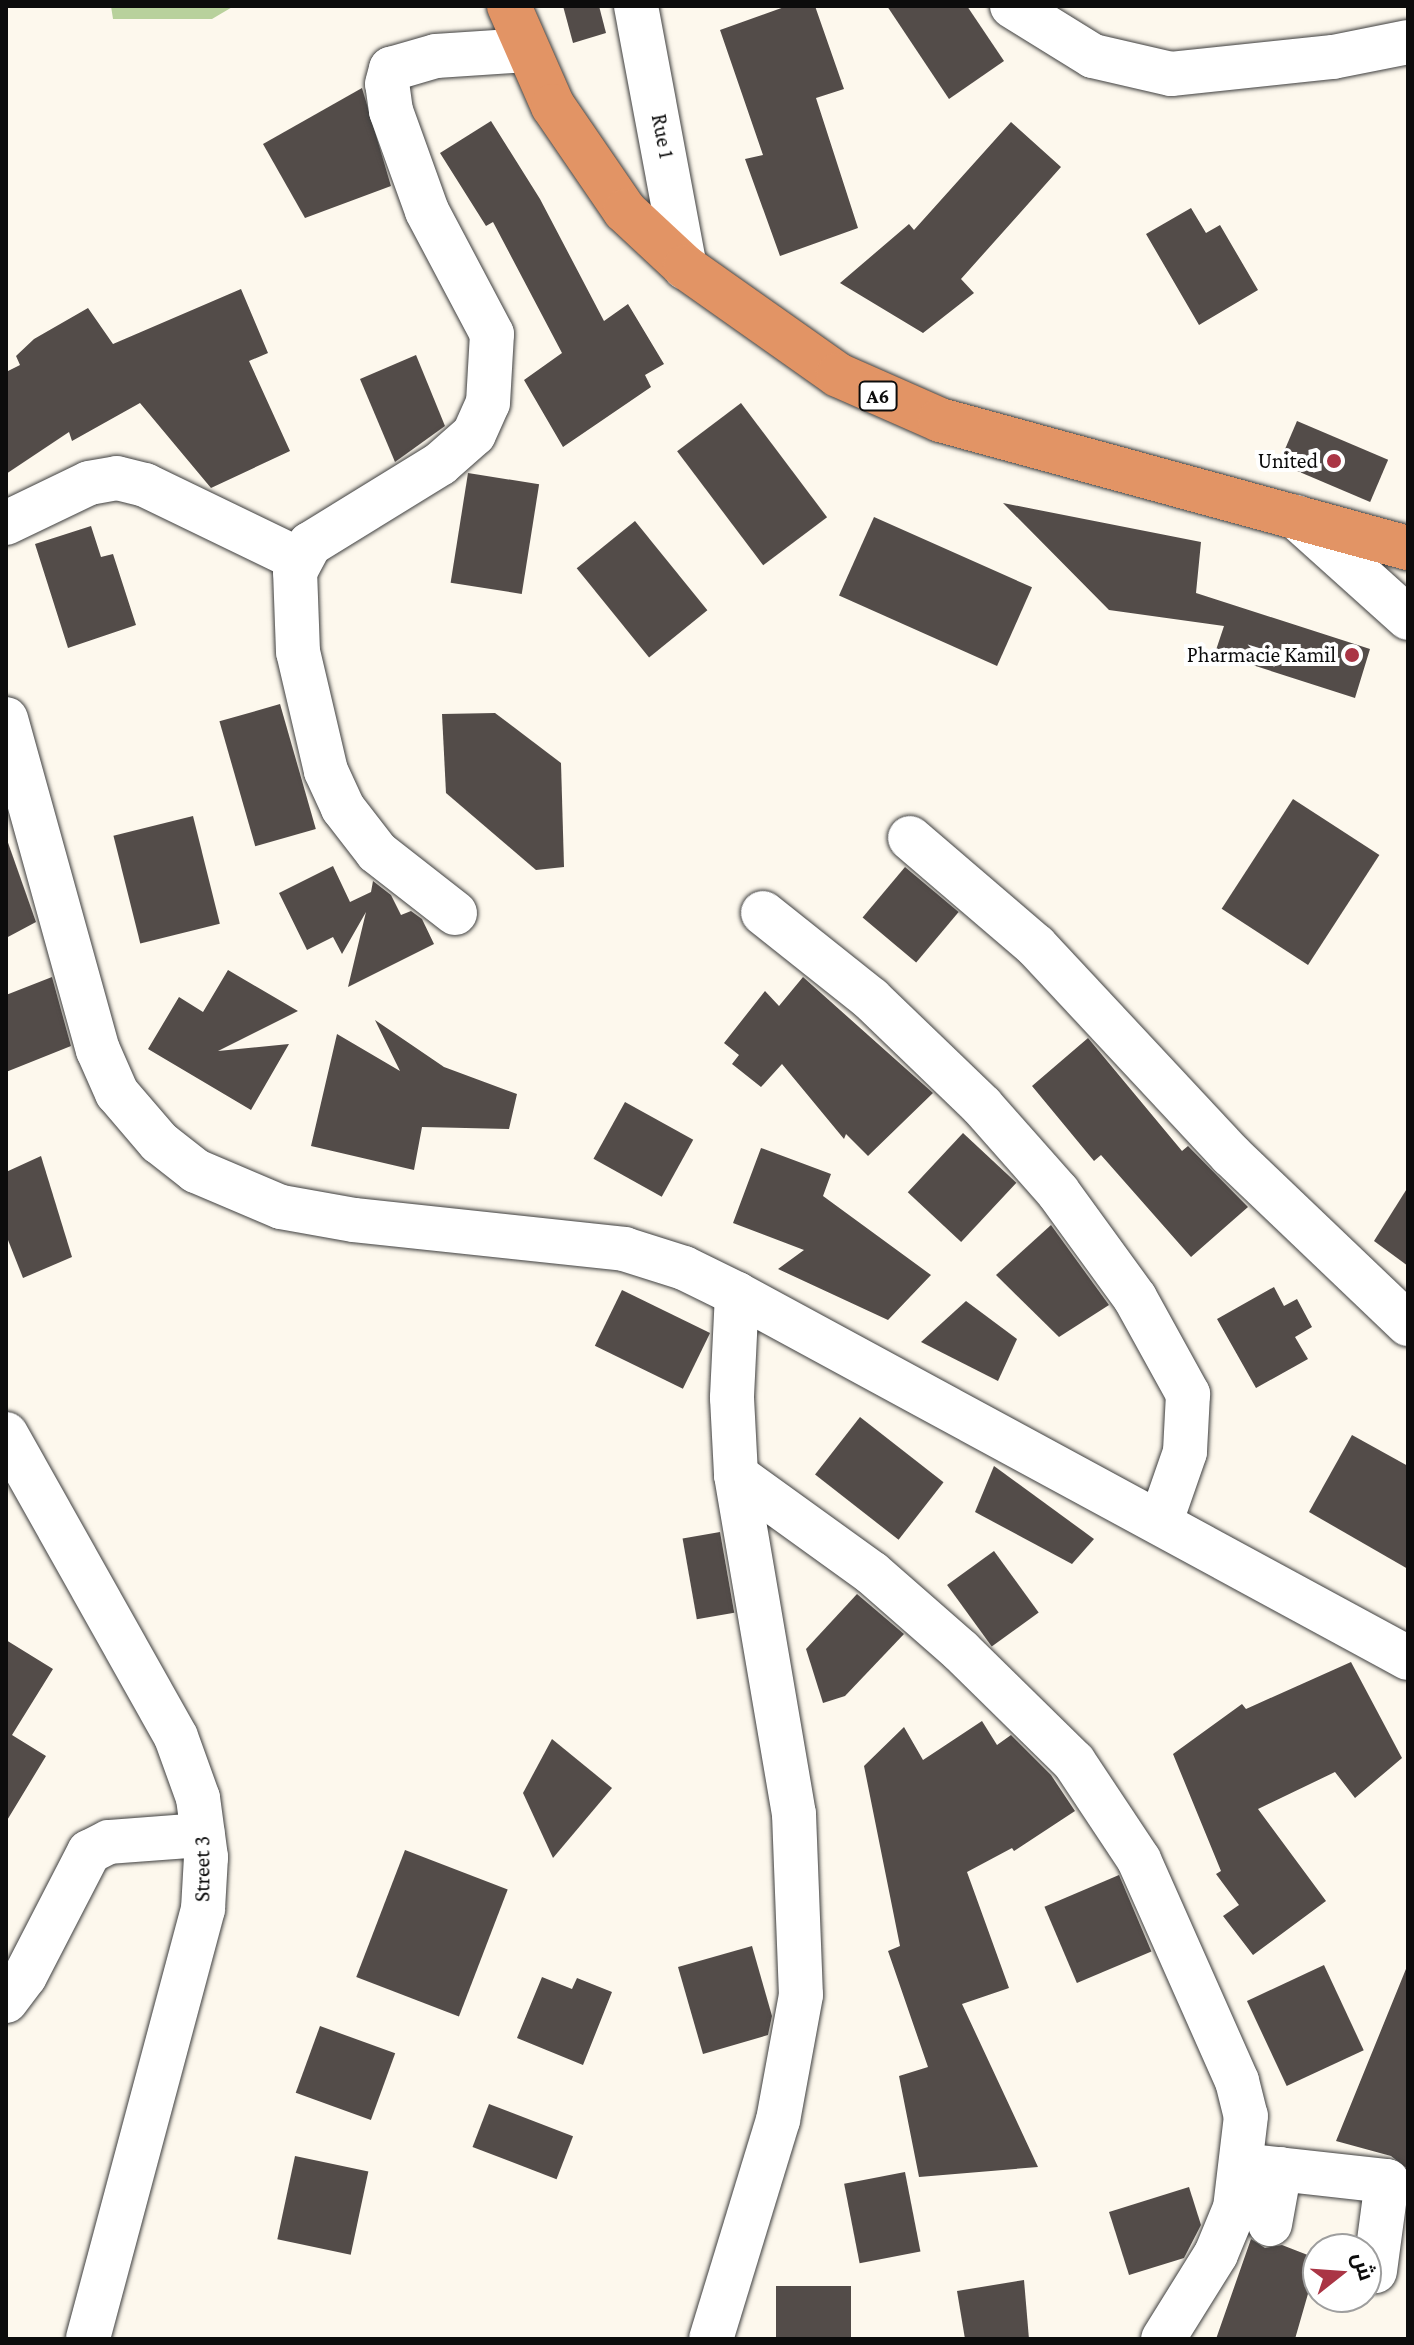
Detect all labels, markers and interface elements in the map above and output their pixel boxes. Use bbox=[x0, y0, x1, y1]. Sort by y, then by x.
street label: Rue 1 bbox=[646, 112, 680, 160]
road number: A6 bbox=[858, 380, 898, 412]
place label: United bbox=[1258, 448, 1318, 474]
marker: United bbox=[1325, 452, 1343, 470]
place label: Pharmacie Kamil bbox=[1187, 642, 1336, 668]
marker: Pharmacie Kamil bbox=[1343, 646, 1361, 664]
street label: Street 3 bbox=[189, 1836, 215, 1902]
north arrow bbox=[1302, 2233, 1382, 2313]
text: ش bbox=[1347, 2249, 1380, 2284]

